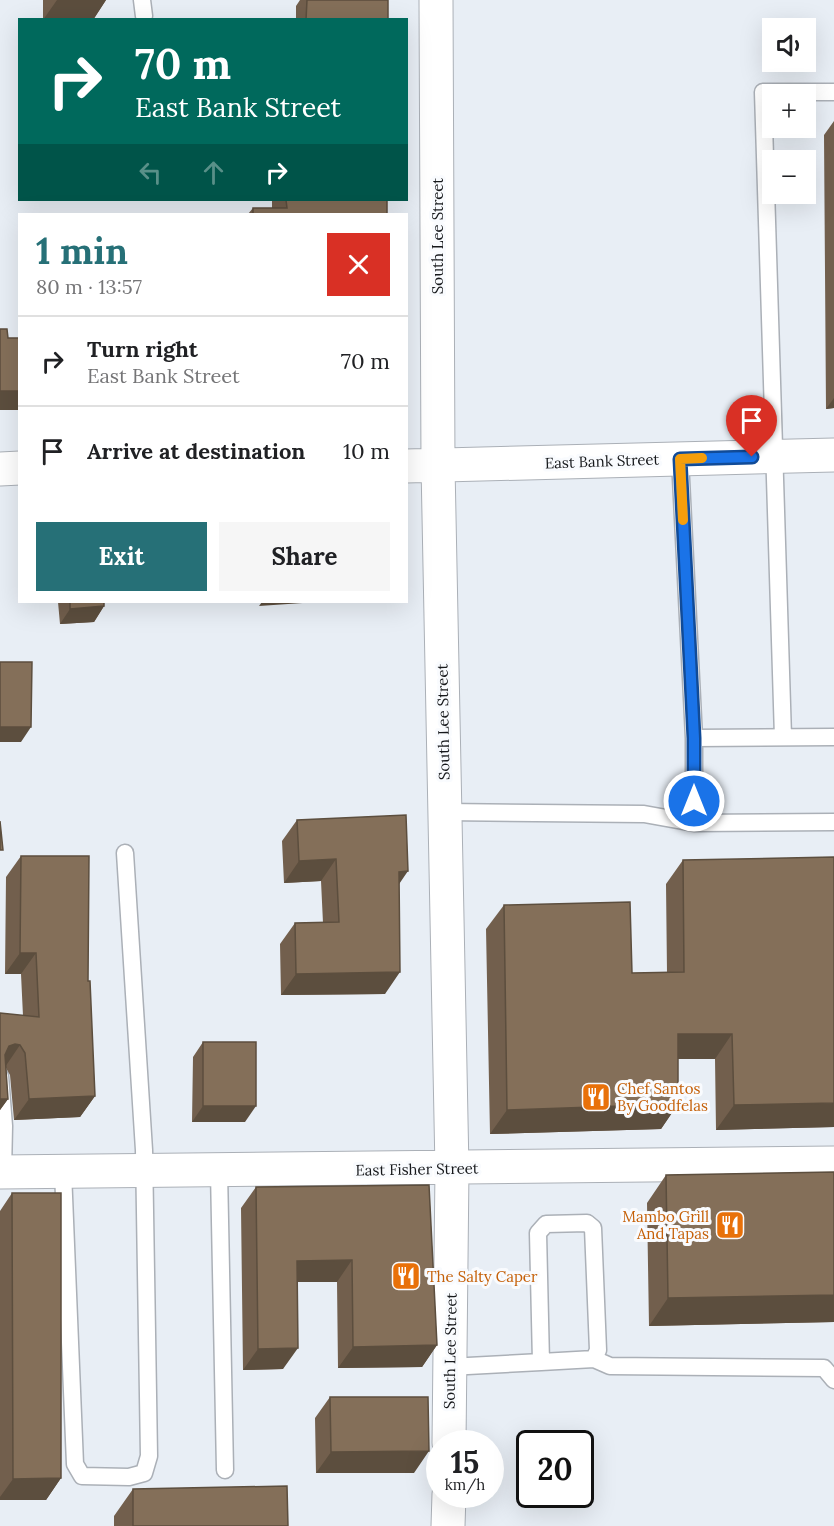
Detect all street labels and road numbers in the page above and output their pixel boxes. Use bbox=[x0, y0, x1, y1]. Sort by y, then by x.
street label: South Lee Street bbox=[428, 178, 447, 294]
street label: East Bank Street bbox=[544, 450, 660, 472]
street label: South Lee Street bbox=[432, 664, 454, 780]
street label: East Fisher Street bbox=[355, 1158, 479, 1180]
street label: South Lee Street bbox=[439, 1293, 461, 1409]

